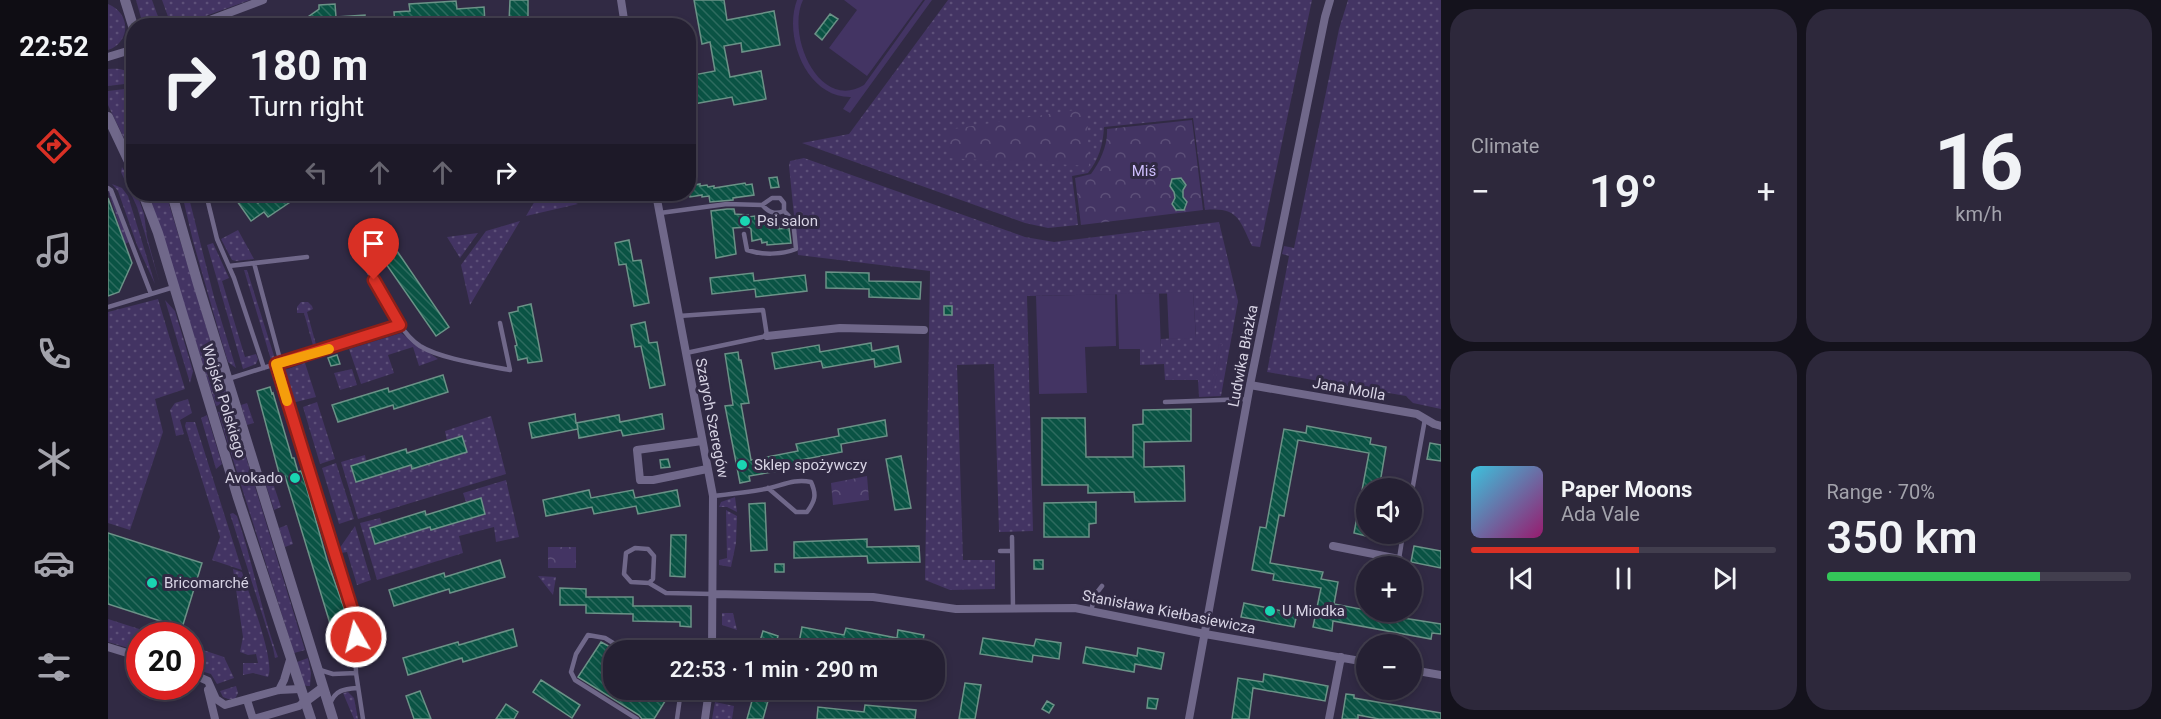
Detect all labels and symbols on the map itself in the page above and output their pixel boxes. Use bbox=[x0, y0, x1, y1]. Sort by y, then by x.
park label: Miś bbox=[1132, 162, 1156, 180]
place label: Psi salon bbox=[757, 212, 818, 230]
marker: Psi salon bbox=[738, 214, 752, 228]
pin bbox=[348, 218, 399, 280]
street label: Ludwika Błażka bbox=[1224, 303, 1262, 409]
street label: Wojska Polskiego bbox=[198, 342, 250, 460]
street label: Szarych Szeregów bbox=[692, 356, 732, 480]
street label: Jana Molla bbox=[1311, 374, 1387, 404]
place label: Sklep spożywczy bbox=[754, 456, 867, 474]
marker: Sklep spożywczy bbox=[735, 458, 749, 472]
place label: Avokado bbox=[225, 469, 283, 487]
marker: Avokado bbox=[288, 471, 302, 485]
place label: Bricomarché bbox=[164, 574, 249, 592]
marker: Bricomarché bbox=[145, 576, 159, 590]
street label: Stanisława Kiełbasiewicza bbox=[1081, 586, 1257, 638]
place label: U Miodka bbox=[1282, 602, 1345, 620]
marker: U Miodka bbox=[1263, 604, 1277, 618]
position arrow bbox=[324, 605, 388, 669]
speed limit sign: 20 bbox=[126, 622, 204, 700]

